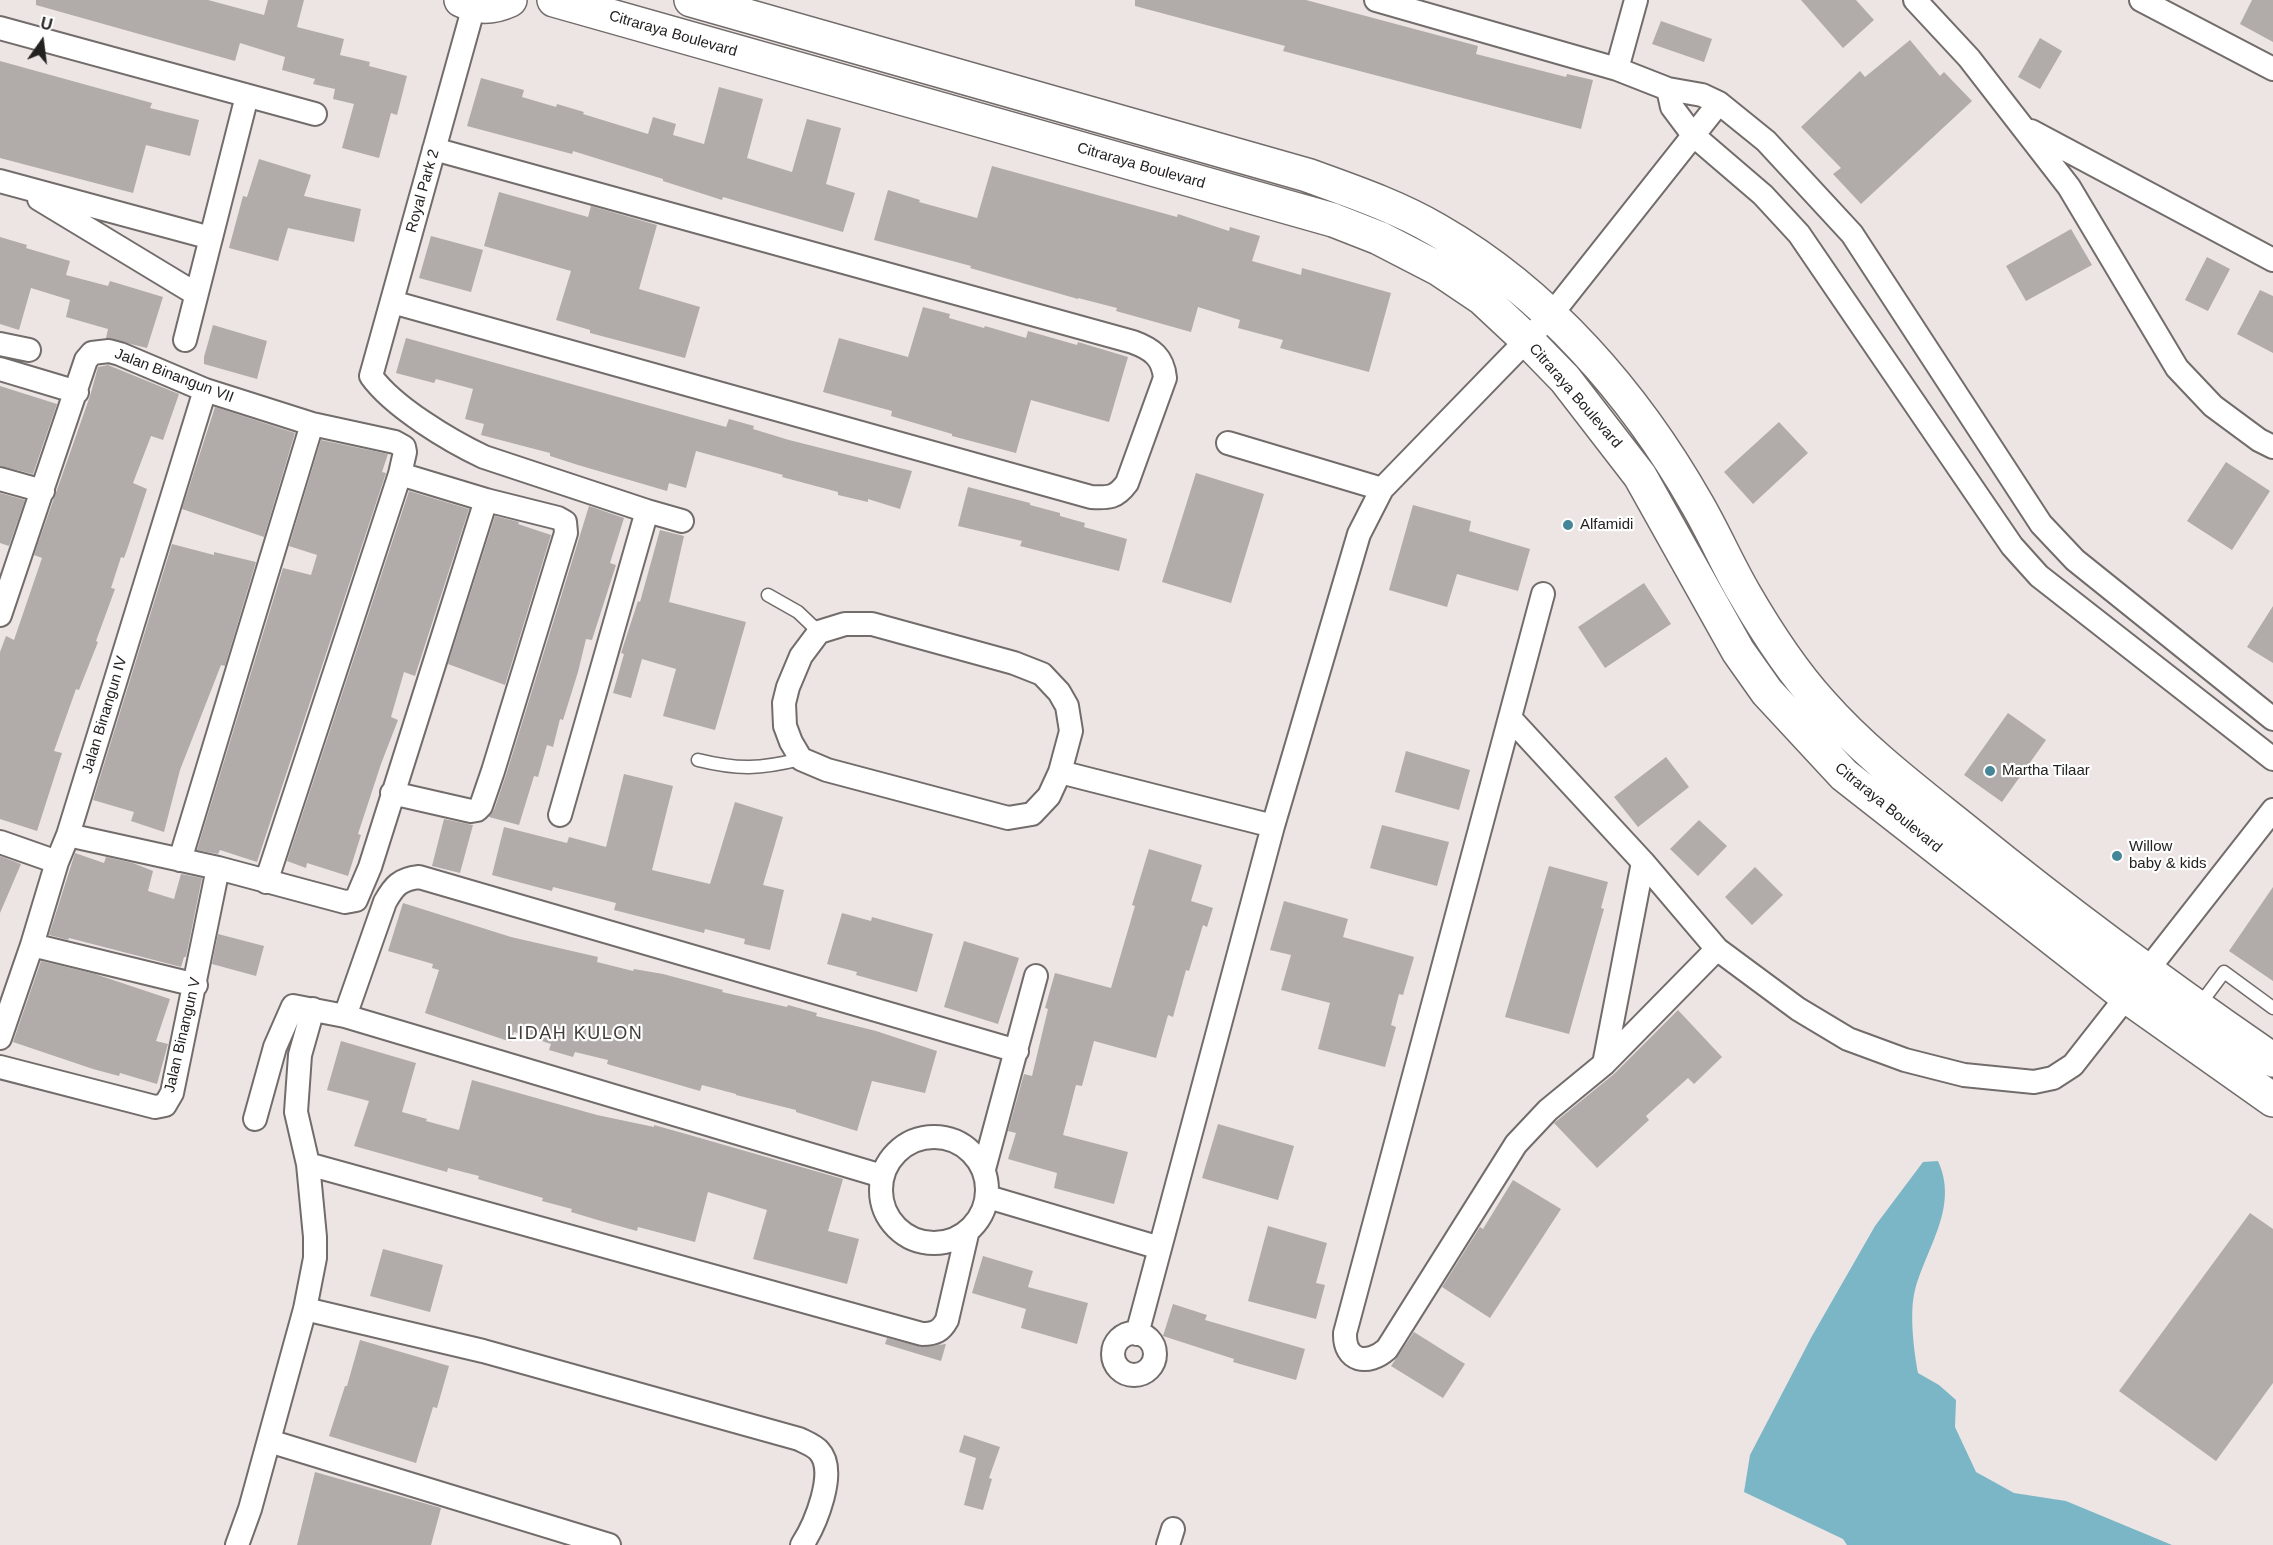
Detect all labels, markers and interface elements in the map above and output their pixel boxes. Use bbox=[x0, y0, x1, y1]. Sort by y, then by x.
street label: Citraraya Boulevard bbox=[607, 7, 739, 61]
north arrow bbox=[12, 12, 72, 72]
text: U bbox=[39, 14, 54, 34]
street label: Citraraya Boulevard bbox=[1075, 139, 1207, 193]
street label: Royal Park 2 bbox=[403, 147, 443, 235]
street label: Citraraya Boulevard bbox=[1525, 340, 1625, 452]
street label: Jalan Binangun VII bbox=[112, 345, 236, 407]
place label: Alfamidi bbox=[1580, 516, 1633, 534]
marker: Alfamidi bbox=[1561, 518, 1575, 532]
street label: Jalan Binangun IV bbox=[79, 654, 131, 776]
street label: Citraraya Boulevard bbox=[1831, 759, 1945, 857]
place label: Martha Tilaar bbox=[2002, 762, 2090, 780]
marker: Martha Tilaar bbox=[1983, 764, 1997, 778]
place label: Willow baby & kids bbox=[2129, 838, 2207, 873]
marker: Willow baby & kids bbox=[2110, 849, 2124, 863]
street label: Jalan Binangun V bbox=[161, 976, 205, 1094]
district label: LIDAH KULON bbox=[507, 1023, 643, 1045]

